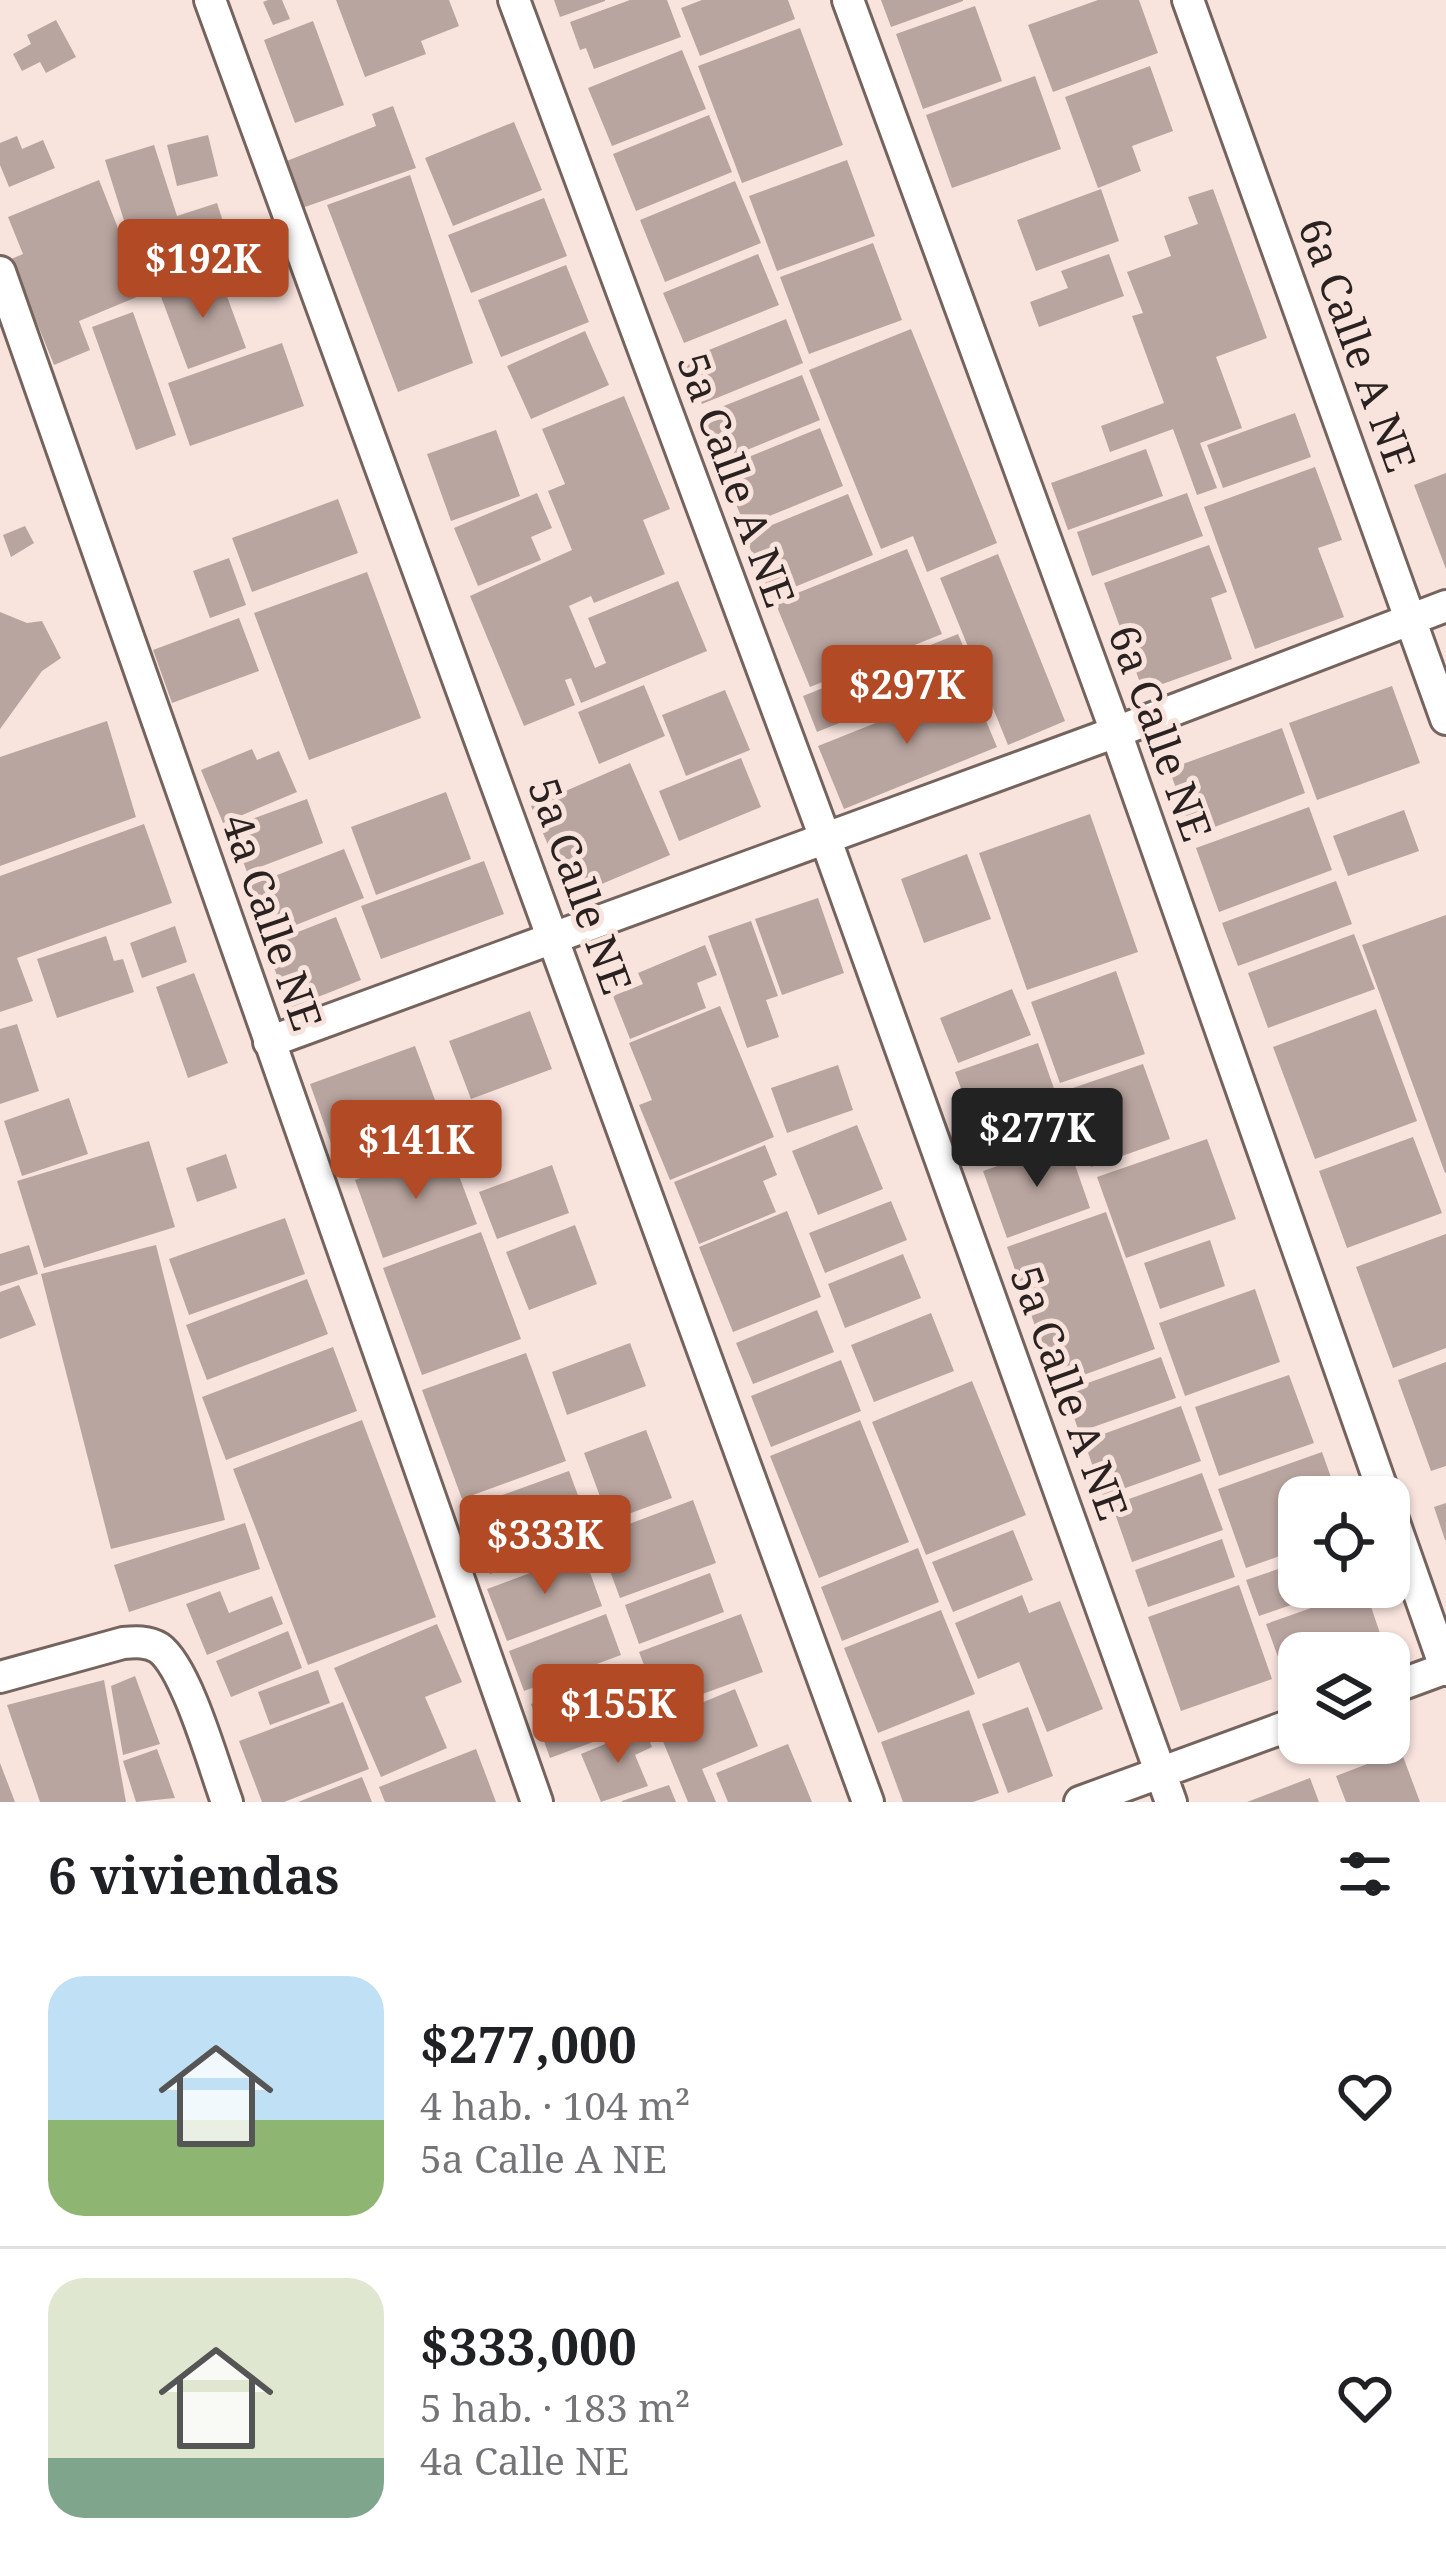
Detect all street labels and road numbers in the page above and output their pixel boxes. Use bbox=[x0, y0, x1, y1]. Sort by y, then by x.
street label: 6a Calle A NE bbox=[1286, 210, 1431, 479]
street label: 5a Calle A NE bbox=[665, 345, 810, 614]
street label: 6a Calle NE bbox=[1096, 617, 1227, 848]
street label: 5a Calle NE bbox=[516, 770, 647, 1001]
street label: 4a Calle NE bbox=[210, 806, 337, 1037]
street label: 5a Calle A NE bbox=[998, 1258, 1143, 1527]

